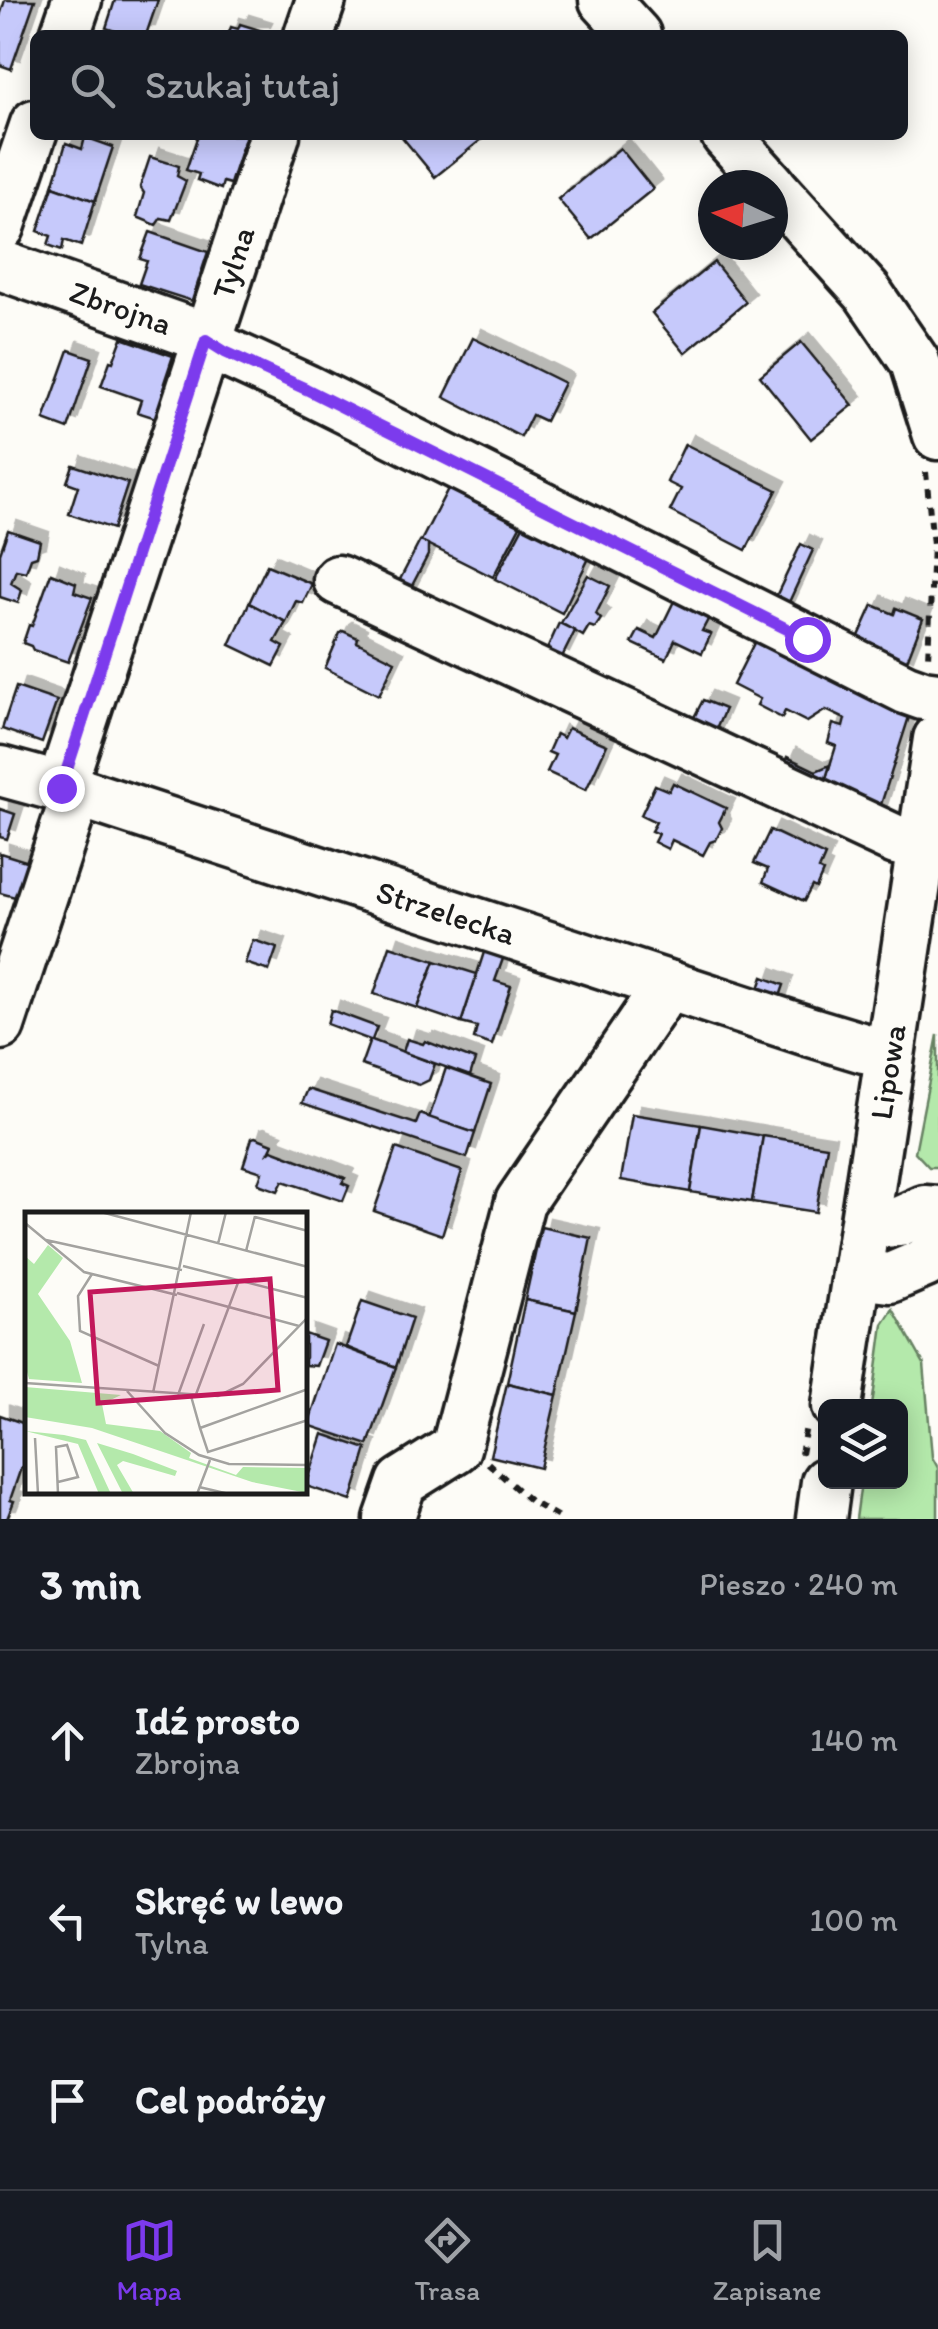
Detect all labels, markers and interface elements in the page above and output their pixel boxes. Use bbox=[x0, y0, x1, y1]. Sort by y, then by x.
search box bbox=[30, 30, 908, 140]
icon: search bbox=[65, 58, 120, 113]
text: Szukaj tutaj bbox=[145, 62, 340, 108]
north arrow bbox=[698, 170, 788, 260]
street label: Tylna bbox=[204, 221, 263, 303]
street label: Zbrojna bbox=[65, 272, 177, 343]
route start bbox=[785, 617, 831, 663]
route end bbox=[39, 766, 85, 812]
street label: Strzelecka bbox=[372, 872, 521, 953]
street label: Lipowa bbox=[862, 1021, 914, 1122]
inset map bbox=[25, 1212, 308, 1494]
map controls bbox=[818, 1399, 908, 1489]
button: layers bbox=[818, 1399, 908, 1489]
text: 3 min bbox=[40, 1559, 141, 1610]
text: Pieszo · 240 m bbox=[699, 1565, 898, 1603]
text: Idź prosto bbox=[135, 1698, 300, 1744]
icon: ahead bbox=[40, 1713, 95, 1768]
text: 140 m bbox=[810, 1721, 898, 1759]
text: Zbrojna bbox=[135, 1744, 240, 1782]
text: Skręć w lewo bbox=[135, 1878, 343, 1924]
icon: left bbox=[40, 1893, 95, 1948]
text: 100 m bbox=[810, 1901, 898, 1939]
text: Tylna bbox=[135, 1924, 209, 1962]
icon: arrive bbox=[40, 2073, 95, 2128]
text: Cel podróży bbox=[135, 2077, 325, 2123]
tab: Mapa bbox=[116, 2213, 182, 2307]
tab: Trasa bbox=[414, 2213, 480, 2307]
tab: Zapisane bbox=[713, 2213, 822, 2307]

